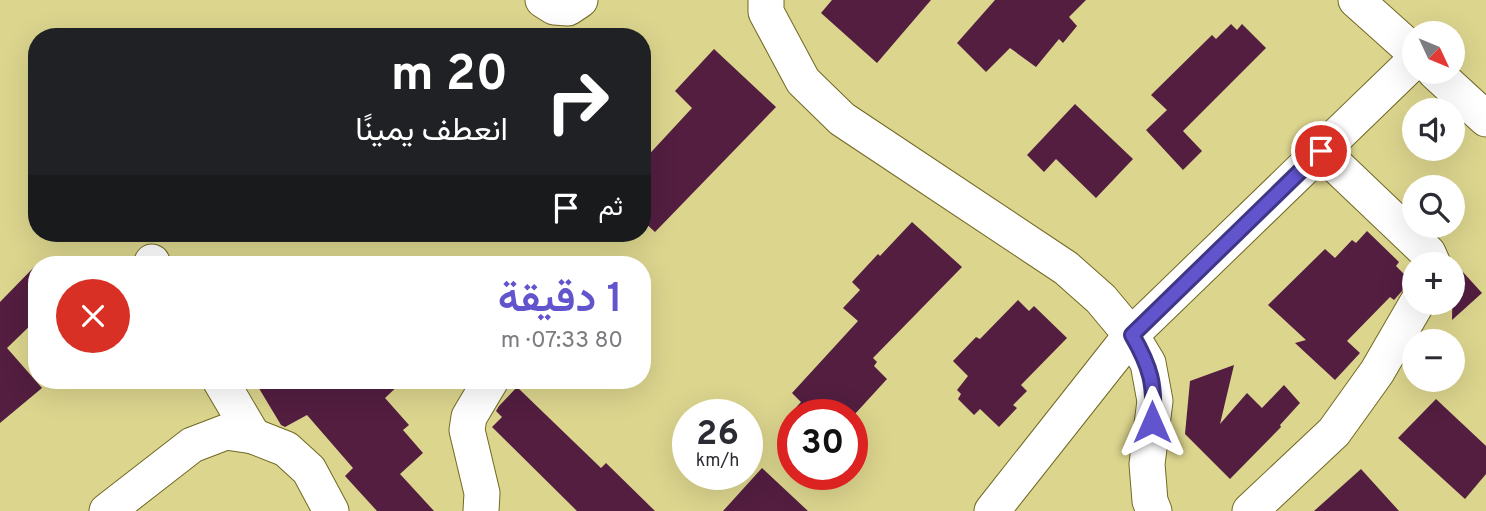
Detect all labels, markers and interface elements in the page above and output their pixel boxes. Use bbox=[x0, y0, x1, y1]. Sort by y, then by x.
north arrow bbox=[1402, 21, 1465, 84]
map controls bbox=[1402, 21, 1465, 392]
text: 20 m bbox=[391, 46, 508, 108]
icon: right bbox=[532, 56, 623, 147]
button: sound bbox=[1402, 98, 1465, 161]
text: انعطف يمينًا bbox=[355, 112, 508, 152]
pin bbox=[1291, 121, 1351, 181]
icon: arrive bbox=[1302, 132, 1340, 170]
button: search bbox=[1402, 175, 1465, 238]
icon: arrive bbox=[547, 189, 585, 227]
text: ثم bbox=[599, 192, 623, 225]
button: + bbox=[1402, 252, 1465, 315]
text: 1 دقيقة bbox=[498, 274, 623, 327]
button: close bbox=[56, 279, 130, 353]
text: 80 m · 07:33 bbox=[501, 327, 623, 356]
button: − bbox=[1402, 329, 1465, 392]
position arrow bbox=[1115, 385, 1189, 459]
speed limit sign: 30 bbox=[777, 399, 868, 490]
text: 26 bbox=[696, 413, 739, 457]
text: km/h bbox=[696, 450, 739, 473]

